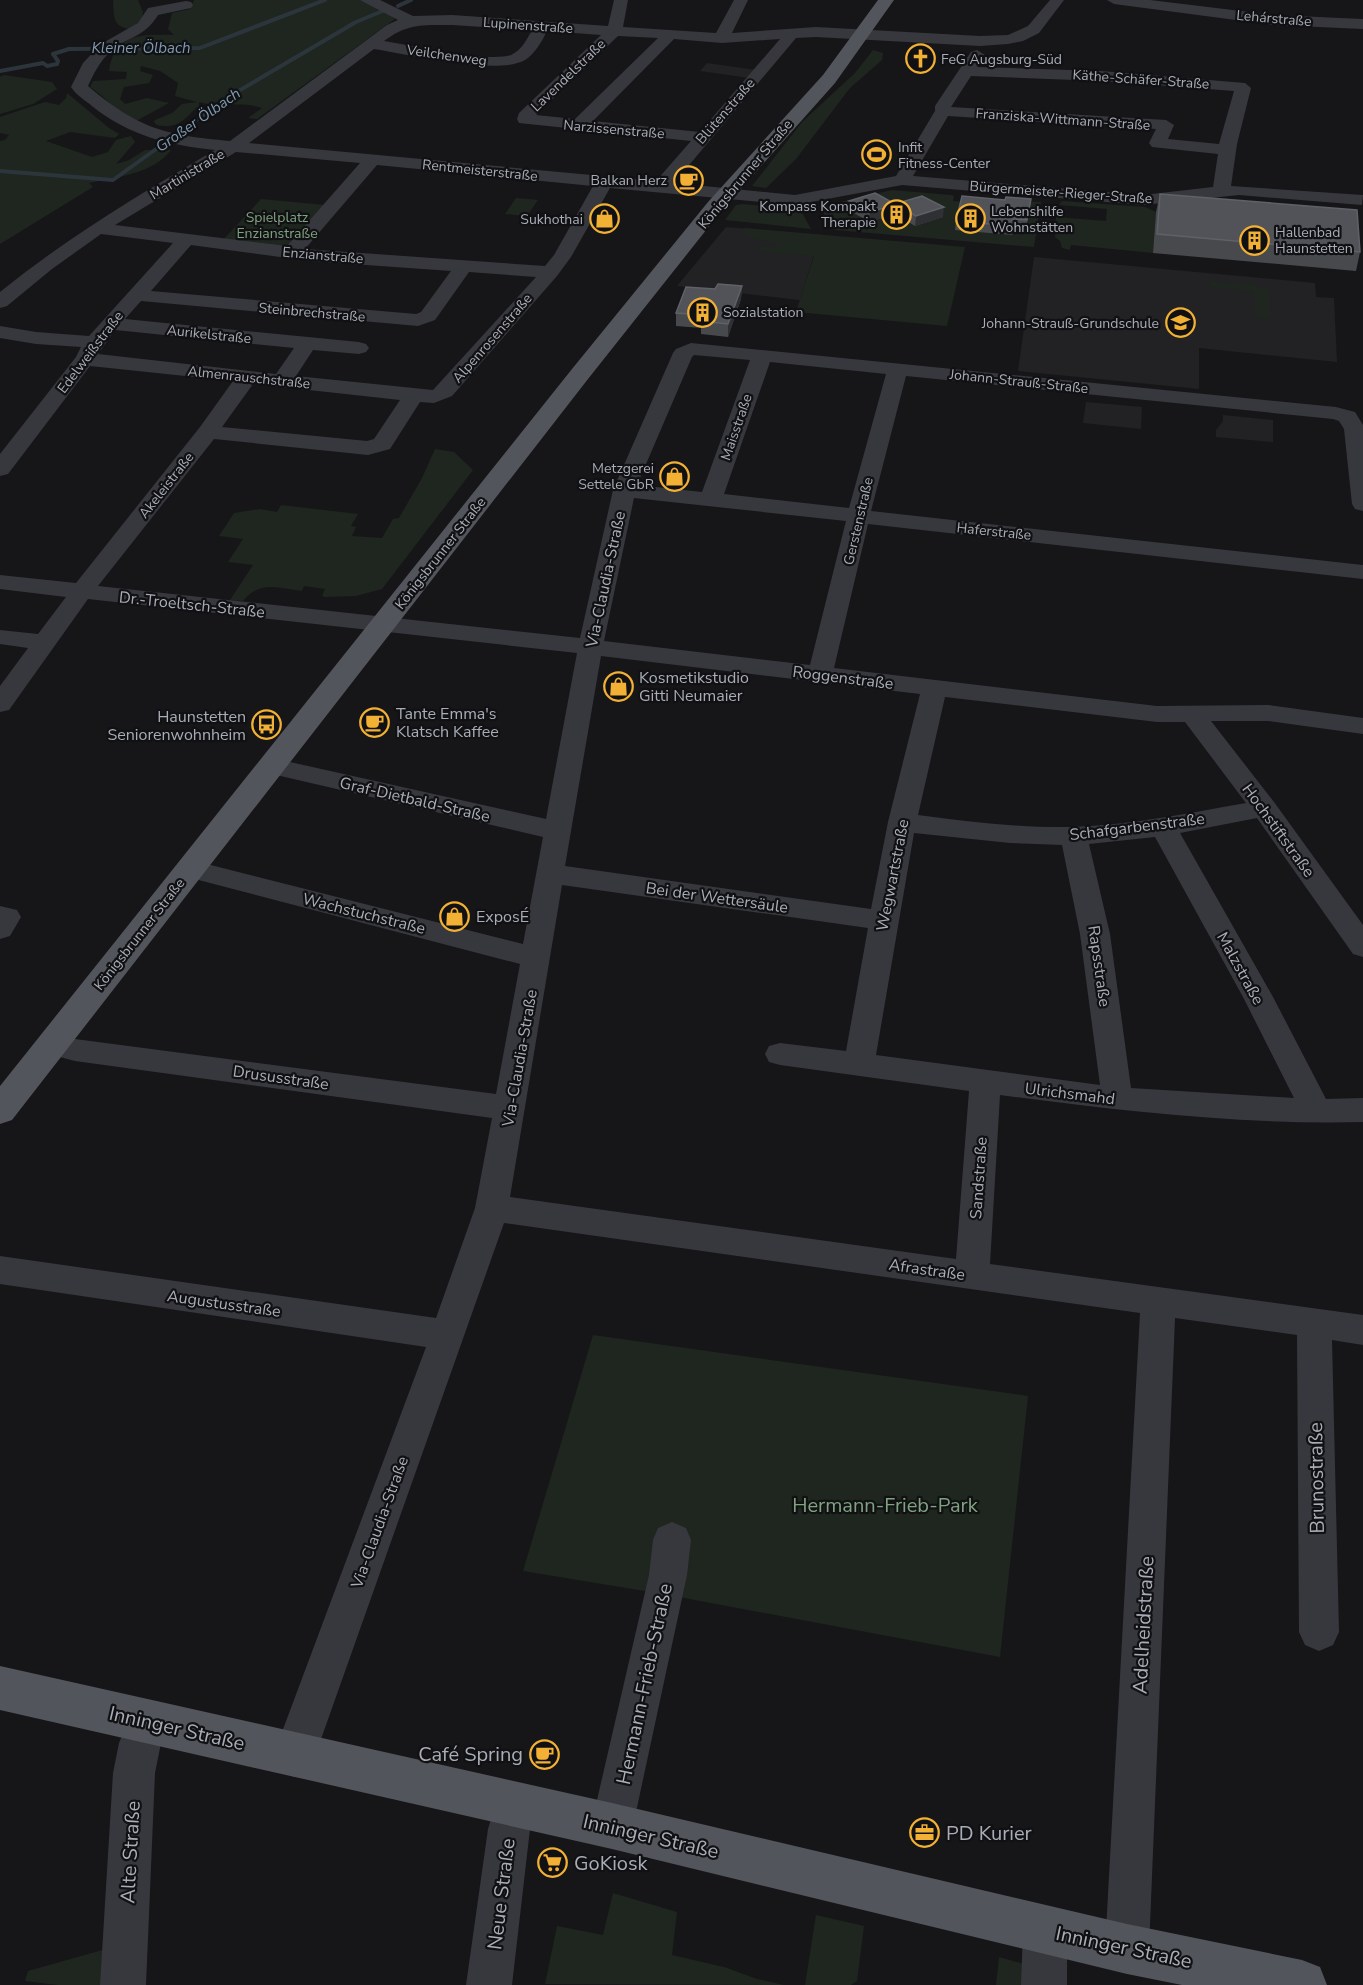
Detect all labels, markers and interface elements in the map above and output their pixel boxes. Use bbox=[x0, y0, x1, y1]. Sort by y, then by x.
street label: Lehárstraße bbox=[1236, 6, 1312, 31]
street label: Lupinenstraße bbox=[482, 13, 574, 38]
street label: Lavendelstraße bbox=[527, 35, 610, 116]
water label: Kleiner Ölbach bbox=[91, 38, 191, 58]
street label: Veilchenweg bbox=[405, 40, 488, 71]
church icon: FeG Augsburg-Süd bbox=[904, 43, 936, 75]
place label: FeG Augsburg-Süd bbox=[941, 50, 1062, 69]
street label: Käthe-Schäfer-Straße bbox=[1072, 65, 1210, 94]
street label: Blütenstraße bbox=[691, 74, 759, 148]
water label: Großer Ölbach bbox=[152, 83, 244, 157]
street label: Franziska-Wittmann-Straße bbox=[975, 104, 1151, 135]
street label: Narzissenstraße bbox=[563, 116, 665, 143]
street label: Königsbrunner Straße bbox=[694, 116, 797, 233]
place label: Infit Fitness-Center bbox=[898, 138, 990, 173]
sports icon: Infit Fitness-Center bbox=[861, 139, 893, 171]
street label: Martinistraße bbox=[146, 145, 228, 204]
street label: Rentmeisterstraße bbox=[421, 155, 539, 186]
cafe icon: Balkan Herz bbox=[672, 164, 704, 196]
place label: Balkan Herz bbox=[590, 171, 668, 190]
street label: Bürgermeister-Rieger-Straße bbox=[969, 177, 1153, 208]
place label: Kompass Kompakt Therapie bbox=[759, 197, 876, 232]
building icon: Kompass Kompakt Therapie bbox=[881, 198, 913, 230]
place label: Lebenshilfe Wohnstätten bbox=[991, 202, 1073, 237]
shop icon: Sukhothai bbox=[588, 203, 620, 235]
building icon: Lebenshilfe Wohnstätten bbox=[954, 203, 986, 235]
park label: Spielplatz Enzianstraße bbox=[236, 208, 318, 243]
place label: Sukhothai bbox=[520, 210, 583, 229]
place label: Hallenbad Haunstetten bbox=[1275, 223, 1353, 258]
building icon: Hallenbad Haunstetten bbox=[1238, 224, 1270, 256]
street label: Enzianstraße bbox=[282, 242, 364, 269]
street label: Alpenrosenstraße bbox=[448, 290, 537, 387]
building icon: Sozialstation bbox=[686, 296, 718, 328]
street label: Steinbrechstraße bbox=[258, 298, 366, 327]
place label: Sozialstation bbox=[723, 303, 803, 322]
street label: Edelweißstraße bbox=[53, 307, 128, 397]
school or university icon: Johann-Strauß-Grundschule bbox=[1164, 307, 1196, 339]
place label: Johann-Strauß-Grundschule bbox=[981, 314, 1159, 333]
street label: Aurikelstraße bbox=[166, 321, 252, 348]
street label: Almenrauschstraße bbox=[187, 362, 311, 393]
street label: Johann-Strauß-Straße bbox=[948, 365, 1089, 398]
street label: Maisstraße bbox=[716, 391, 757, 463]
street label: Akeleistraße bbox=[135, 448, 198, 522]
place label: Metzgerei Settele GbR bbox=[578, 459, 654, 494]
shop icon: Metzgerei Settele GbR bbox=[659, 460, 691, 492]
street label: Gerstenstraße bbox=[839, 475, 878, 567]
street label: Königsbrunner Straße bbox=[391, 493, 490, 613]
street label: Via-Claudia-Straße bbox=[581, 509, 631, 650]
street label: Haferstraße bbox=[956, 518, 1032, 545]
street label: Dr.-Troeltsch-Straße bbox=[118, 586, 266, 624]
street label: Roggenstraße bbox=[791, 661, 895, 695]
place label: Kosmetikstudio Gitti Neumaier bbox=[639, 667, 749, 707]
shop icon: Kosmetikstudio Gitti Neumaier bbox=[602, 670, 634, 702]
place label: Tante Emma's Klatsch Kaffee bbox=[396, 703, 499, 743]
place label: Haunstetten Seniorenwohnheim bbox=[107, 706, 246, 746]
cafe icon: Tante Emma's Klatsch Kaffee bbox=[359, 706, 391, 738]
bus stop icon: Haunstetten Seniorenwohnheim bbox=[251, 709, 283, 741]
street label: Graf-Dietbald-Straße bbox=[337, 772, 492, 828]
street label: Hochstiftstraße bbox=[1237, 779, 1320, 882]
street label: Schafgarbenstraße bbox=[1068, 808, 1206, 846]
street label: Wegwartstraße bbox=[871, 817, 915, 933]
street label: Königsbrunner Straße bbox=[90, 874, 189, 994]
street label: Bei der Wettersäule bbox=[644, 877, 789, 919]
street label: Wachstuchstraße bbox=[300, 888, 428, 940]
shop icon: ExposÉ bbox=[439, 900, 471, 932]
place label: ExposÉ bbox=[476, 906, 529, 928]
street label: Rapsstraße bbox=[1082, 924, 1116, 1008]
street label: Malzstraße bbox=[1211, 928, 1269, 1009]
street label: Via-Claudia-Straße bbox=[497, 988, 543, 1129]
street label: Drususstraße bbox=[231, 1060, 330, 1096]
street label: Ulrichsmahd bbox=[1024, 1078, 1116, 1110]
street label: Sandstraße bbox=[965, 1136, 993, 1220]
street label: Afrastraße bbox=[887, 1254, 966, 1286]
street label: Augustusstraße bbox=[166, 1285, 282, 1323]
street label: Brunostraße bbox=[1302, 1422, 1331, 1534]
street label: Via-Claudia-Straße bbox=[346, 1453, 414, 1592]
park label: Hermann-Frieb-Park bbox=[792, 1492, 979, 1519]
street label: Adelheidstraße bbox=[1126, 1555, 1161, 1695]
street label: Hermann-Frieb-Straße bbox=[610, 1581, 679, 1787]
street label: Inninger Straße bbox=[106, 1700, 247, 1757]
cafe icon: Café Spring bbox=[528, 1738, 560, 1770]
place label: Café Spring bbox=[418, 1741, 523, 1768]
street label: Alte Straße bbox=[114, 1800, 147, 1904]
street label: Inninger Straße bbox=[580, 1808, 721, 1865]
office icon: PD Kurier bbox=[909, 1817, 941, 1849]
place label: PD Kurier bbox=[946, 1820, 1032, 1847]
street label: Neue Straße bbox=[481, 1837, 522, 1951]
supermarket icon: GoKiosk bbox=[537, 1847, 569, 1879]
place label: GoKiosk bbox=[574, 1850, 649, 1877]
street label: Inninger Straße bbox=[1053, 1920, 1194, 1975]

